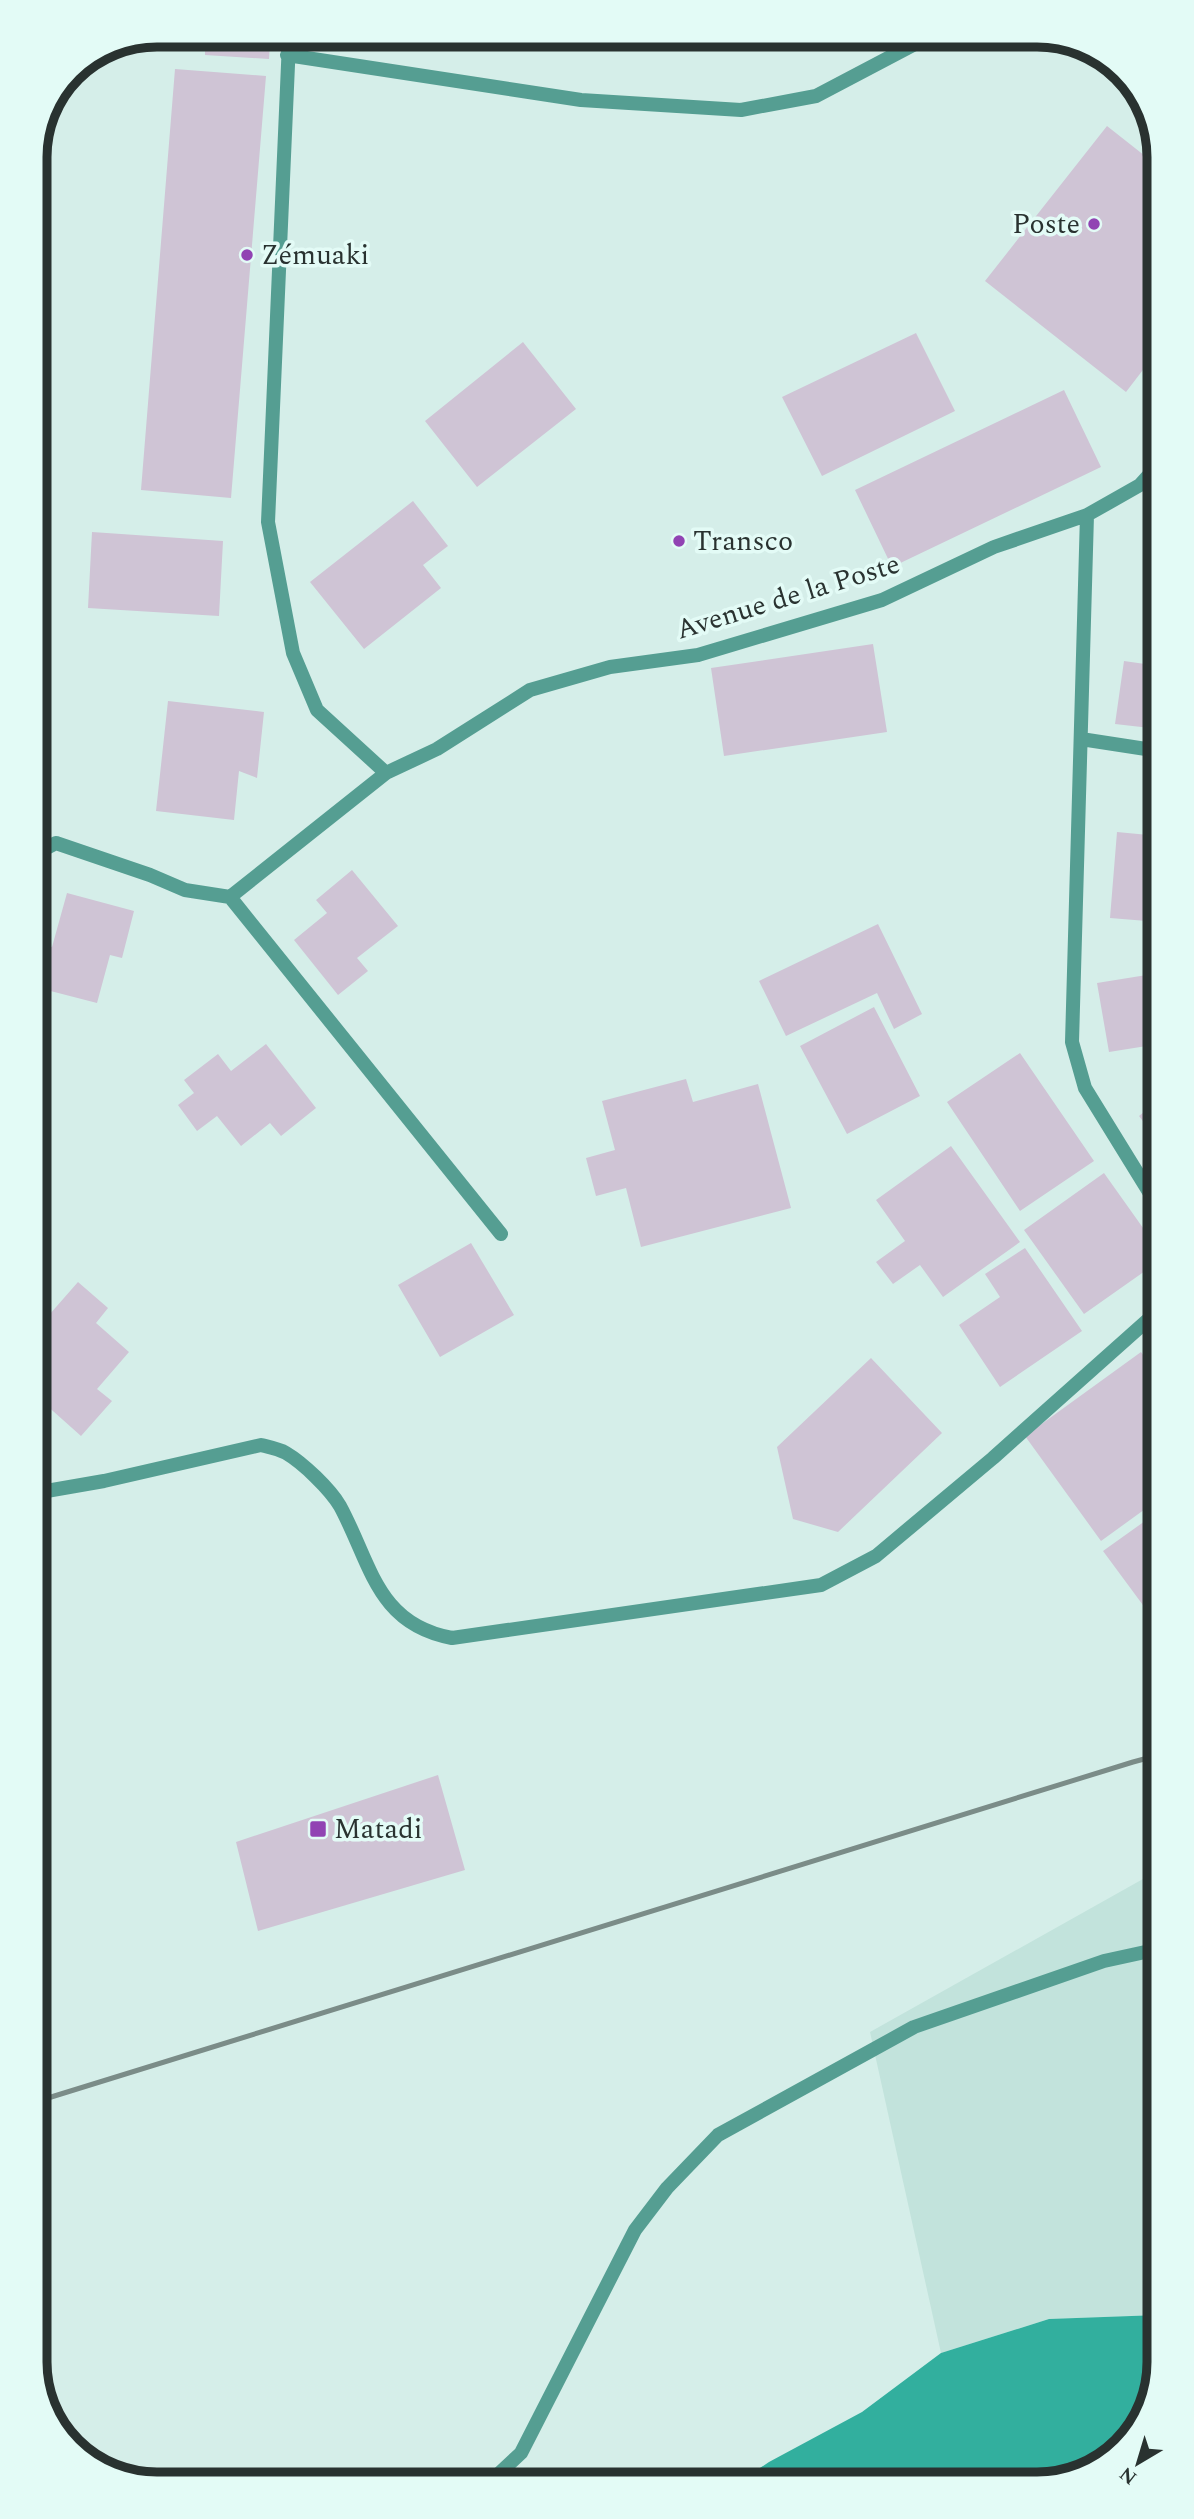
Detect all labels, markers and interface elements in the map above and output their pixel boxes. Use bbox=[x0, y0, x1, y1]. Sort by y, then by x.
place label: Poste bbox=[1012, 203, 1080, 246]
marker: Poste bbox=[1086, 216, 1102, 232]
place label: Zémuaki bbox=[261, 234, 369, 277]
marker: Zémuaki bbox=[239, 247, 255, 263]
place label: Transco bbox=[693, 520, 793, 563]
marker: Transco bbox=[671, 533, 687, 549]
street label: Avenue de la Poste bbox=[671, 542, 905, 652]
place label: Matadi bbox=[334, 1808, 423, 1851]
marker: Matadi bbox=[308, 1819, 328, 1839]
north arrow bbox=[1103, 2428, 1173, 2498]
text: N bbox=[1113, 2459, 1143, 2491]

